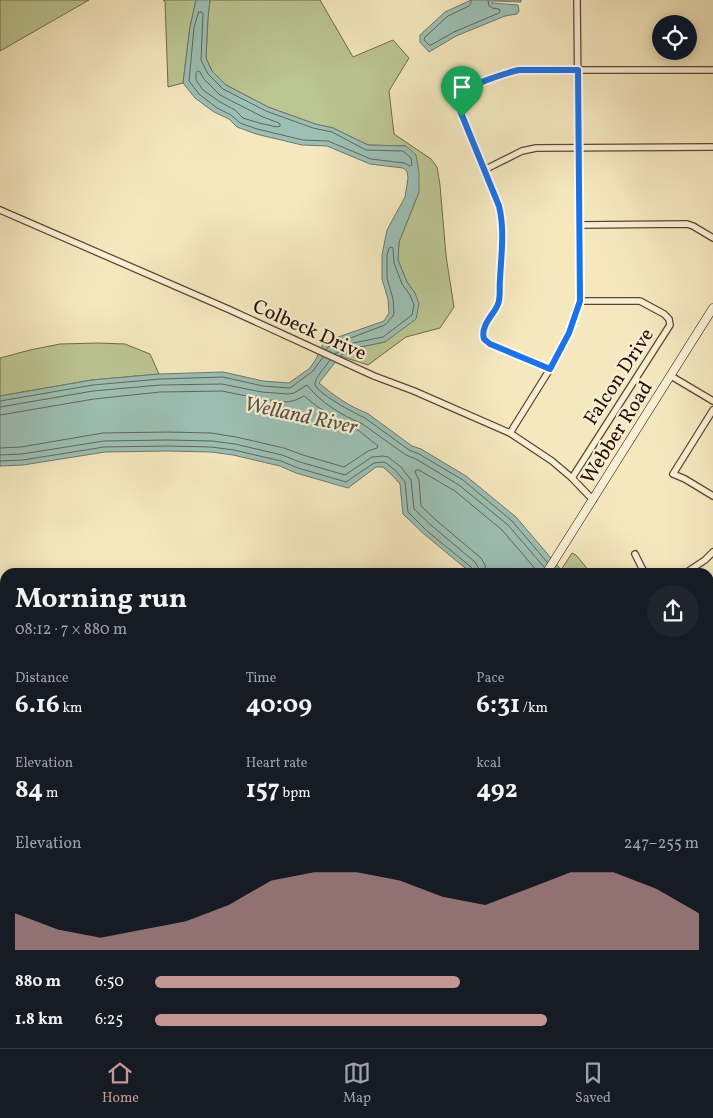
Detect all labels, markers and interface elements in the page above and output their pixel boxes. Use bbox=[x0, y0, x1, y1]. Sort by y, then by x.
map controls bbox=[652, 15, 697, 60]
button: locate bbox=[652, 15, 697, 60]
pin bbox=[441, 66, 483, 117]
icon: arrive bbox=[448, 73, 476, 101]
street label: Colbeck Drive bbox=[248, 293, 371, 368]
street label: Falcon Drive bbox=[578, 323, 662, 431]
street label: Webber Road bbox=[575, 376, 660, 490]
water label: Welland River bbox=[241, 390, 360, 443]
text: Morning run bbox=[15, 580, 187, 619]
button: share bbox=[647, 585, 699, 637]
text: 08:12 · 7 × 880 m bbox=[15, 619, 127, 641]
text: Distance bbox=[15, 669, 69, 688]
text: Time bbox=[246, 669, 276, 688]
text: Pace bbox=[476, 669, 504, 688]
text: 6.16 bbox=[15, 688, 60, 723]
text: 40:09 bbox=[246, 688, 312, 723]
text: 6:31 bbox=[476, 688, 520, 723]
text: km bbox=[60, 699, 82, 718]
text: /km bbox=[520, 699, 548, 718]
text: Elevation bbox=[15, 754, 73, 773]
text: Heart rate bbox=[246, 754, 307, 773]
text: kcal bbox=[476, 754, 501, 773]
text: 84 bbox=[15, 773, 43, 808]
text: 157 bbox=[246, 773, 280, 808]
text: 492 bbox=[476, 773, 518, 808]
text: m bbox=[43, 784, 58, 803]
text: bpm bbox=[280, 784, 311, 803]
text: Elevation bbox=[15, 833, 82, 855]
text: 247–255 m bbox=[624, 833, 699, 855]
text: 880 m bbox=[15, 971, 61, 993]
text: 6:50 bbox=[95, 971, 124, 993]
text: 1.8 km bbox=[15, 1009, 63, 1031]
text: 6:25 bbox=[95, 1009, 123, 1031]
tab: Home bbox=[102, 1059, 139, 1108]
tab: Map bbox=[343, 1059, 371, 1108]
tab: Saved bbox=[575, 1059, 611, 1108]

